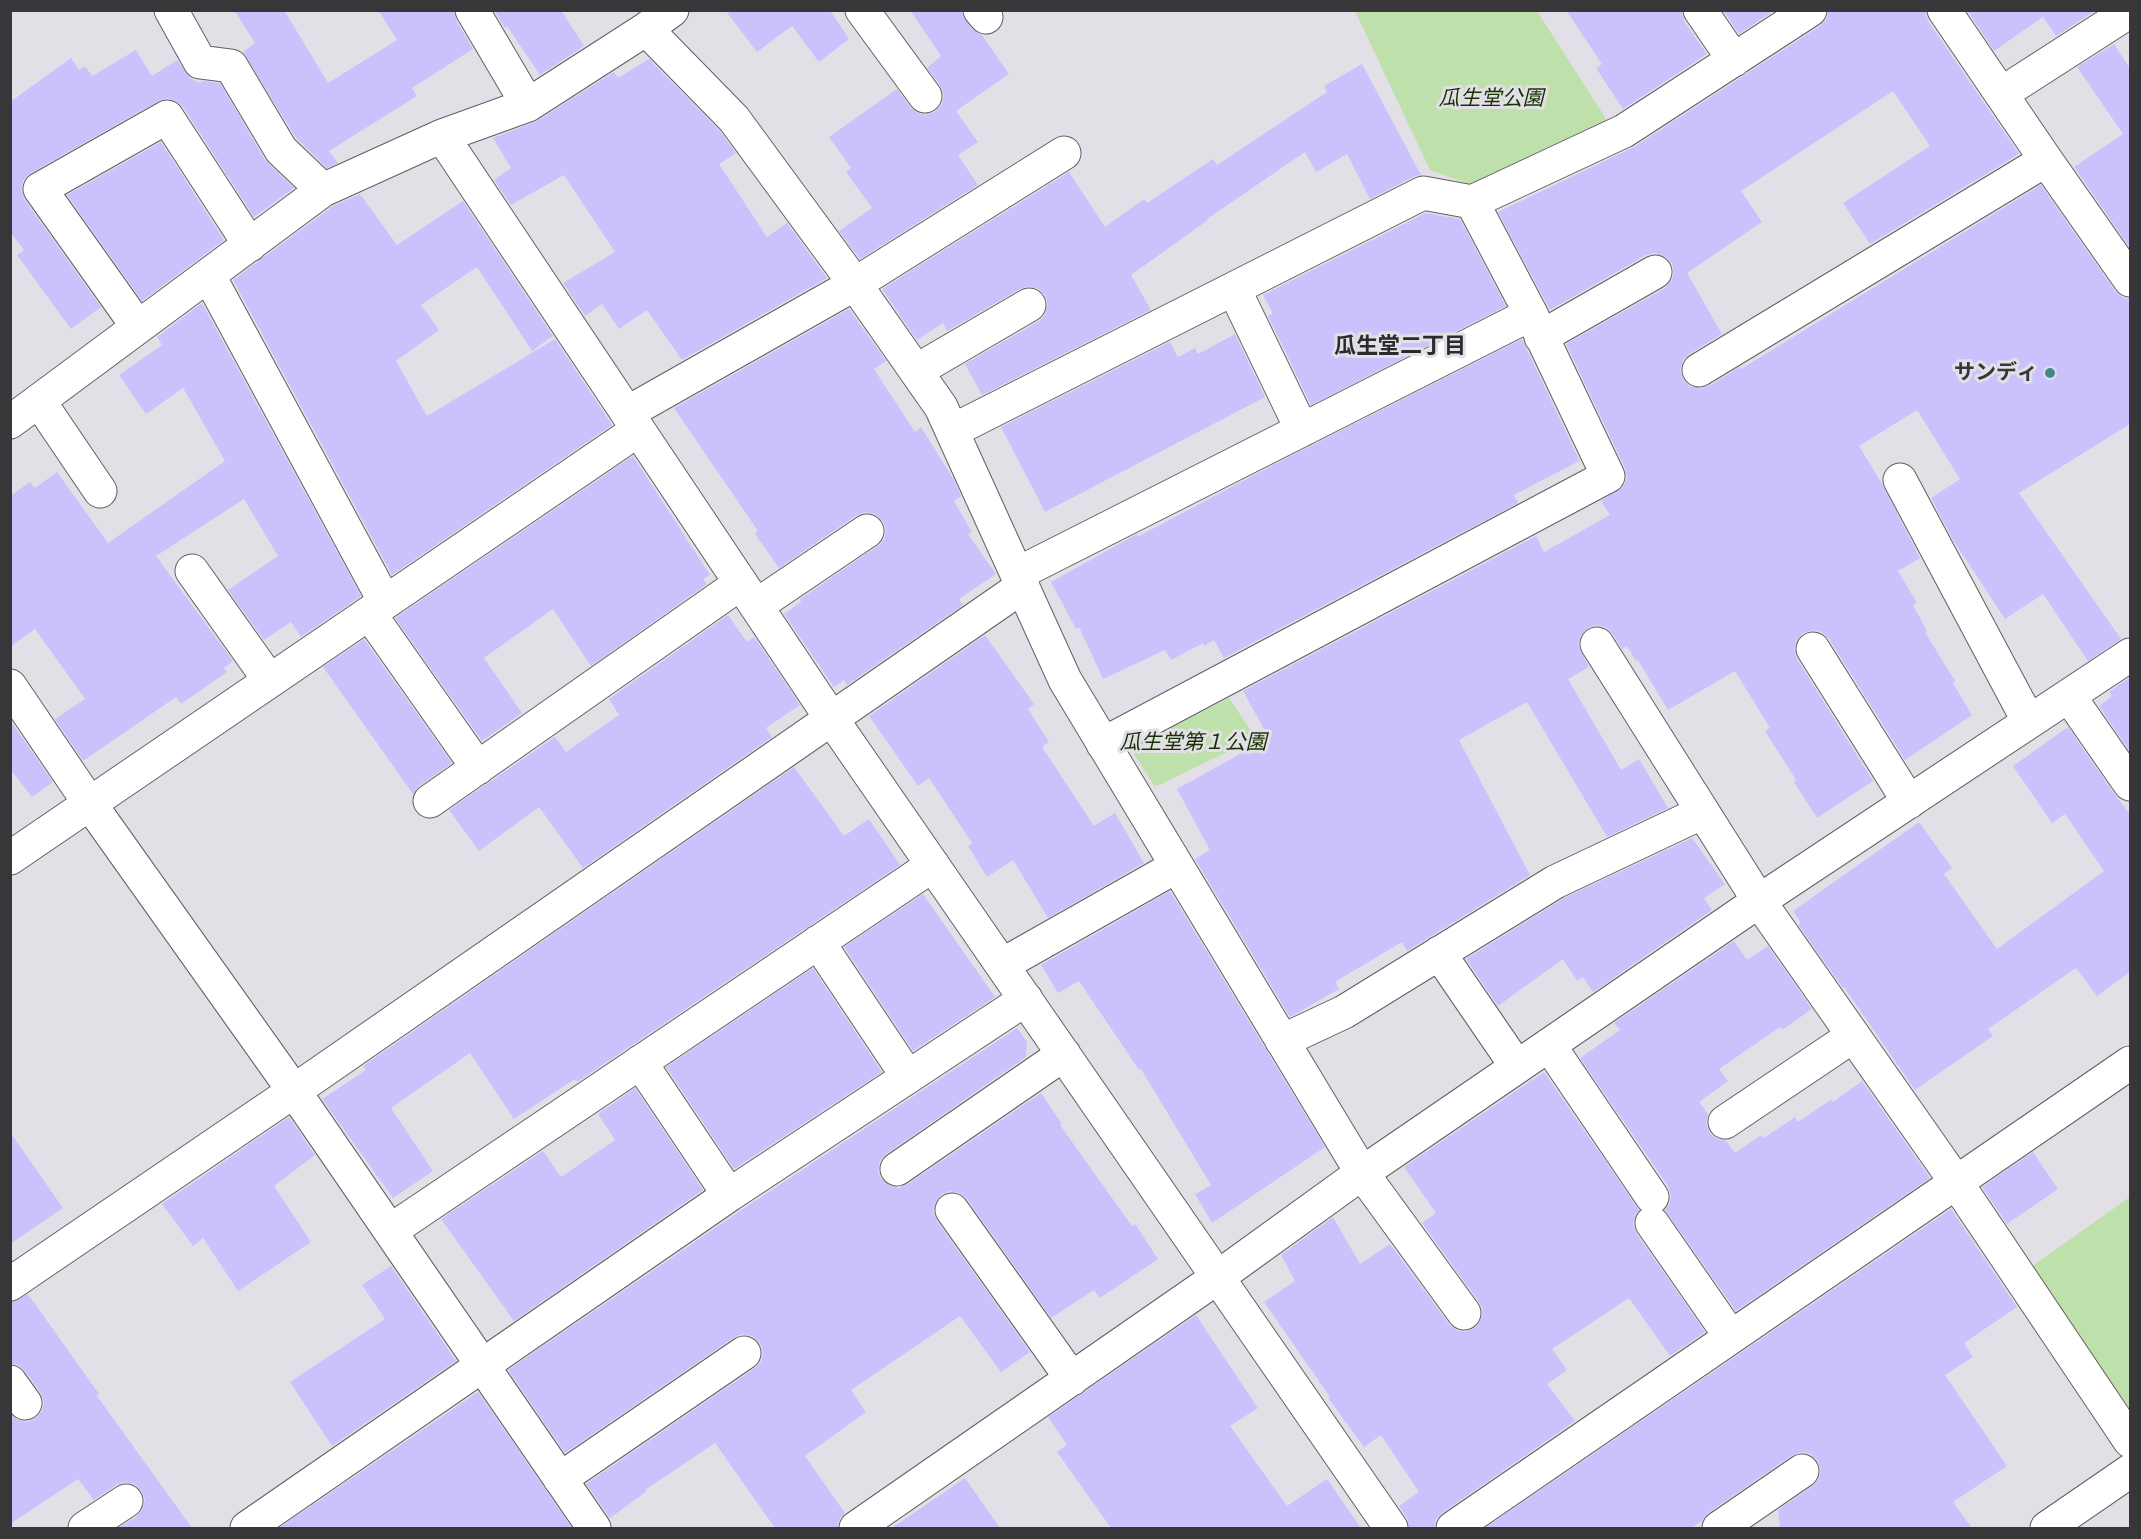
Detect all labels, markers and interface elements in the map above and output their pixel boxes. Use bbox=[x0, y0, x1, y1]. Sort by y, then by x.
park label: 瓜生堂公園 bbox=[1439, 86, 1543, 112]
district label: 瓜生堂二丁目 bbox=[1334, 334, 1466, 360]
place label: サンディ bbox=[1954, 360, 2038, 386]
marker: サンディ bbox=[2043, 366, 2057, 380]
park label: 瓜生堂第１公園 bbox=[1120, 730, 1266, 756]

